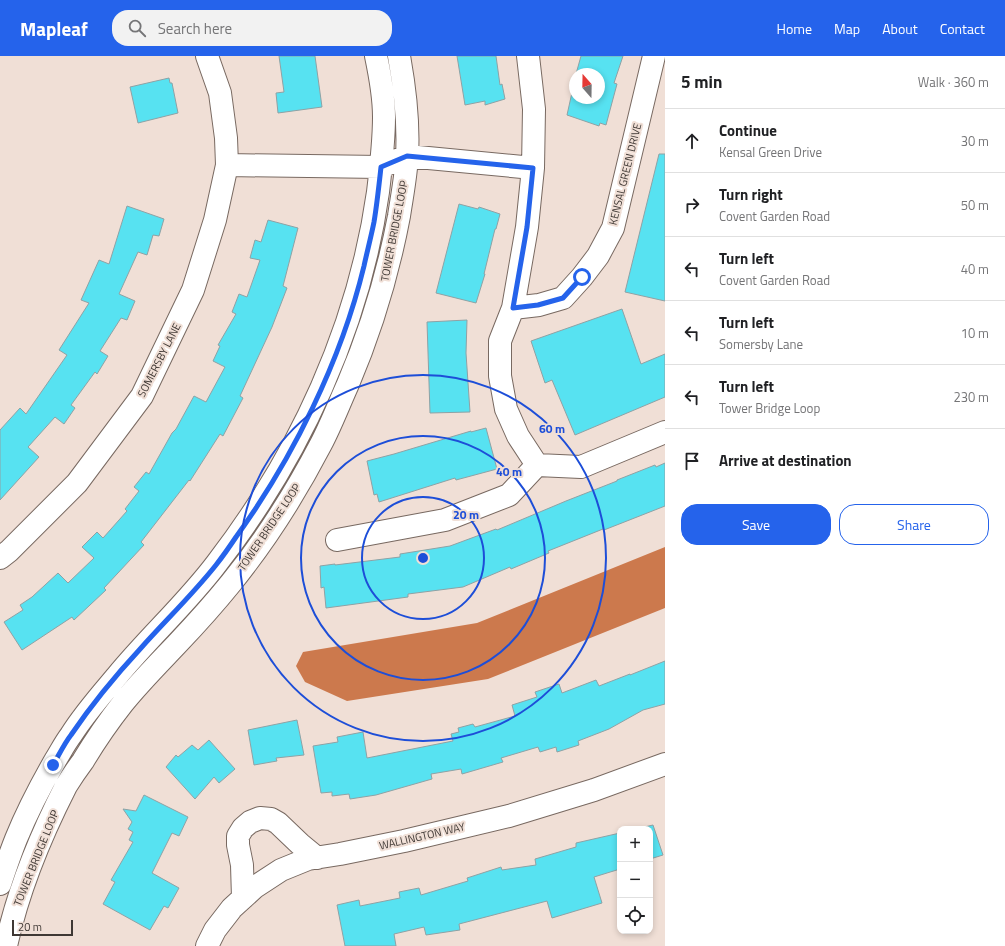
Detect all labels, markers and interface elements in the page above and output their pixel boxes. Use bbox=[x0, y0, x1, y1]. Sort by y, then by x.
search box bbox=[112, 10, 392, 46]
text: Mapleaf bbox=[20, 14, 88, 43]
icon: search bbox=[126, 17, 148, 39]
text: Search here bbox=[158, 17, 232, 40]
text: Home bbox=[777, 18, 812, 39]
text: Map bbox=[834, 18, 860, 39]
text: About bbox=[882, 18, 918, 39]
text: Contact bbox=[940, 18, 985, 39]
north arrow bbox=[569, 68, 605, 104]
text: 5 min bbox=[681, 69, 722, 95]
text: Walk · 360 m bbox=[918, 72, 989, 92]
text: Continue bbox=[719, 119, 777, 142]
street label: KENSAL GREEN DRIVE bbox=[605, 121, 645, 227]
icon: ahead bbox=[681, 130, 703, 152]
text: 30 m bbox=[961, 131, 989, 151]
text: Kensal Green Drive bbox=[719, 142, 822, 162]
street label: TOWER BRIDGE LOOP bbox=[376, 179, 412, 283]
text: Turn right bbox=[719, 183, 783, 206]
icon: right bbox=[681, 194, 703, 216]
text: 50 m bbox=[961, 195, 989, 215]
text: Covent Garden Road bbox=[719, 206, 830, 226]
text: Turn left bbox=[719, 247, 774, 270]
icon: left bbox=[681, 258, 703, 280]
text: 40 m bbox=[961, 259, 989, 279]
route start bbox=[573, 268, 591, 286]
text: Covent Garden Road bbox=[719, 270, 830, 290]
text: Turn left bbox=[719, 311, 774, 334]
street label: SOMERSBY LANE bbox=[133, 320, 185, 400]
icon: left bbox=[681, 322, 703, 344]
text: 10 m bbox=[961, 323, 989, 343]
text: Somersby Lane bbox=[719, 334, 803, 354]
text: Turn left bbox=[719, 375, 774, 398]
icon: left bbox=[681, 386, 703, 408]
text: 230 m bbox=[953, 387, 989, 407]
text: Tower Bridge Loop bbox=[719, 398, 820, 418]
text: 60 m bbox=[539, 419, 565, 438]
text: Arrive at destination bbox=[719, 449, 852, 472]
icon: arrive bbox=[681, 450, 703, 472]
text: 40 m bbox=[496, 462, 522, 481]
street label: TOWER BRIDGE LOOP bbox=[234, 480, 305, 574]
button: Save bbox=[681, 504, 831, 545]
button: Share bbox=[839, 504, 989, 545]
text: 20 m bbox=[453, 505, 479, 524]
centre of rings bbox=[416, 551, 430, 565]
route end bbox=[44, 756, 62, 774]
street label: TOWER BRIDGE LOOP bbox=[9, 807, 63, 909]
street label: WALLINGTON WAY bbox=[377, 818, 467, 854]
map controls bbox=[617, 826, 653, 934]
button: + bbox=[617, 826, 653, 862]
button: − bbox=[617, 862, 653, 898]
button: locate bbox=[617, 898, 653, 934]
scale bar bbox=[12, 918, 73, 937]
text: 20 m bbox=[18, 919, 42, 935]

